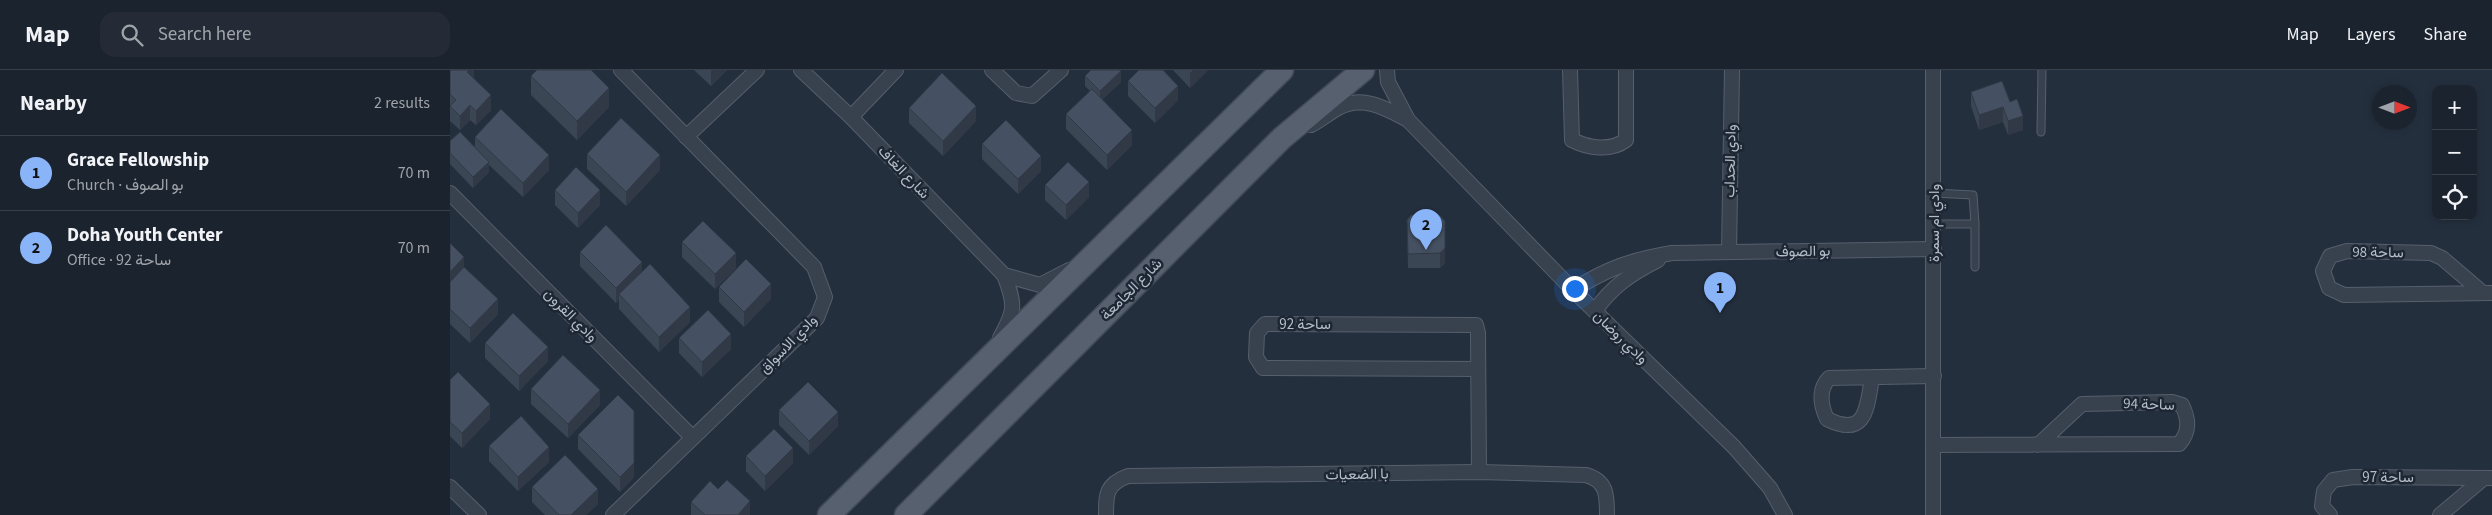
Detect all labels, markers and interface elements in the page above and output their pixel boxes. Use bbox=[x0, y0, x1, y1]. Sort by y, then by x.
search box bbox=[100, 12, 450, 57]
text: Map bbox=[25, 17, 70, 52]
icon: search bbox=[118, 21, 146, 49]
text: Search here bbox=[158, 21, 251, 48]
text: Map bbox=[2287, 22, 2319, 47]
text: Layers bbox=[2347, 22, 2396, 47]
text: Share bbox=[2424, 22, 2467, 47]
north arrow bbox=[2372, 85, 2417, 130]
map controls bbox=[2432, 85, 2477, 220]
button: + bbox=[2432, 85, 2477, 130]
text: Nearby bbox=[20, 88, 87, 118]
text: 2 results bbox=[374, 92, 430, 114]
street label: وادي الحداب bbox=[1719, 124, 1744, 198]
button: − bbox=[2432, 130, 2477, 175]
street label: شارع الغاف bbox=[873, 141, 934, 204]
text: Grace Fellowship bbox=[67, 147, 209, 174]
text: 1 bbox=[32, 162, 40, 184]
text: 70 m bbox=[398, 162, 430, 184]
text: Church · بو الصوف bbox=[67, 174, 183, 196]
button: locate bbox=[2432, 175, 2477, 220]
street label: وادي ام سمرة bbox=[1924, 184, 1947, 262]
pin: 2 bbox=[1410, 209, 1442, 250]
text: Doha Youth Center bbox=[67, 222, 223, 249]
text: 2 bbox=[32, 237, 40, 259]
text: 70 m bbox=[398, 237, 430, 259]
street label: بو الصوف bbox=[1776, 241, 1830, 262]
street label: ساحة 98 bbox=[2352, 242, 2404, 263]
text: Office · ساحة 92 bbox=[67, 249, 171, 271]
street label: شارع الجامعة bbox=[1096, 254, 1167, 325]
pin: 1 bbox=[1704, 272, 1736, 313]
your location bbox=[1562, 276, 1588, 302]
street label: وادي القرون bbox=[538, 284, 602, 348]
street label: وادي روضان bbox=[1587, 306, 1653, 370]
street label: وادي الاسواق bbox=[755, 310, 823, 380]
street label: ساحة 92 bbox=[1279, 314, 1331, 335]
street label: ساحة 94 bbox=[2123, 393, 2175, 416]
street label: با الضعيات bbox=[1325, 463, 1389, 486]
street label: ساحة 97 bbox=[2362, 467, 2414, 488]

